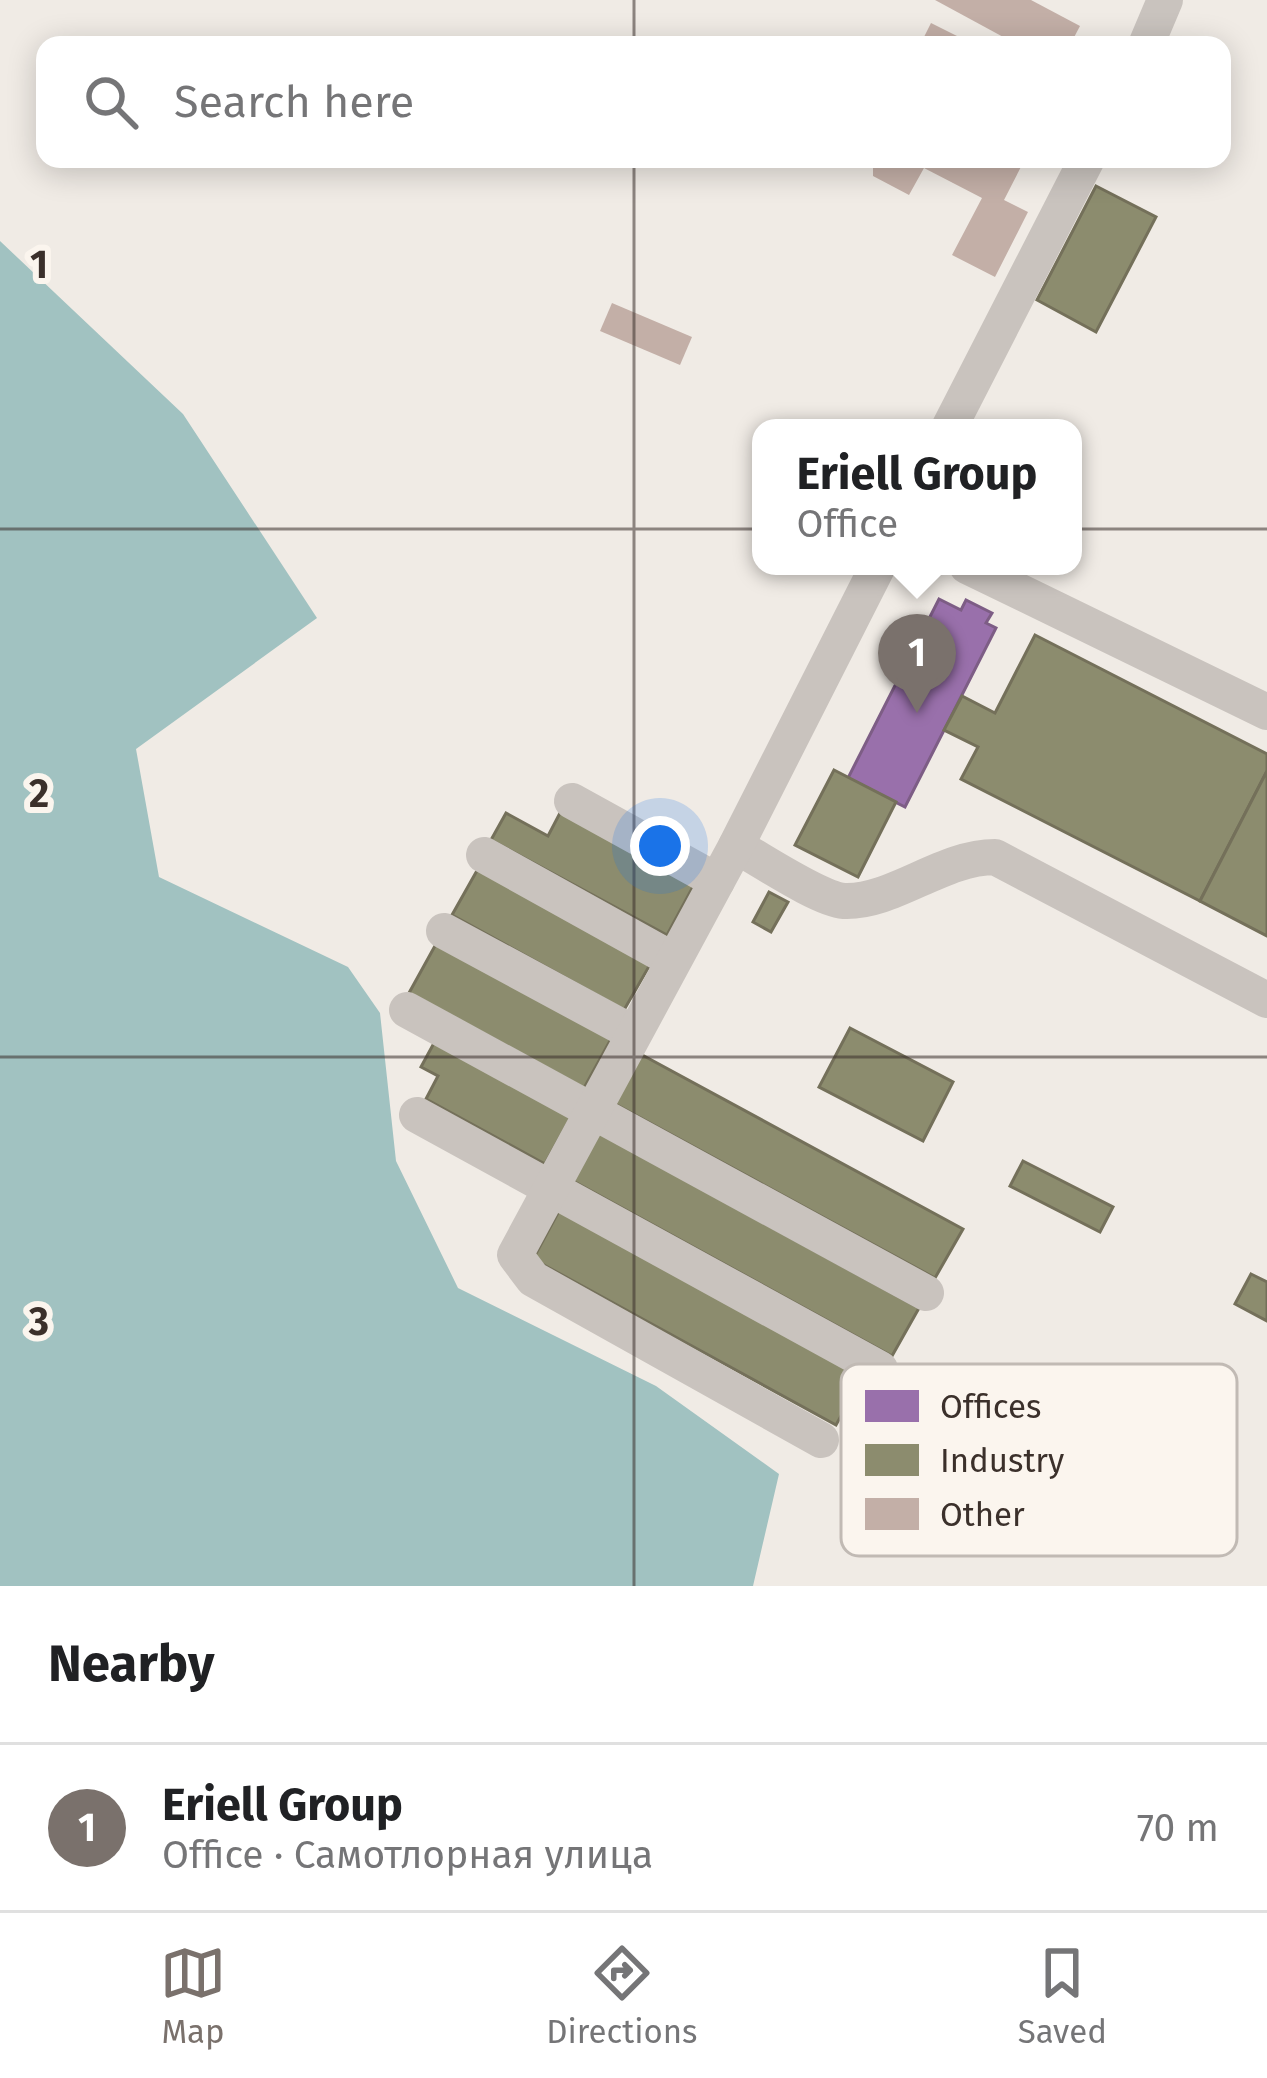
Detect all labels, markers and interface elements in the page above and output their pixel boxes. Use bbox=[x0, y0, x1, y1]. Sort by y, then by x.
search box bbox=[36, 36, 1231, 168]
icon: search bbox=[78, 69, 144, 135]
text: Search here bbox=[174, 75, 414, 129]
text: 1 bbox=[30, 242, 48, 288]
popup bbox=[752, 419, 1082, 575]
text: Eriell Group bbox=[797, 447, 1037, 501]
text: Office bbox=[797, 501, 898, 547]
pin: 1 bbox=[878, 614, 956, 713]
text: 2 bbox=[29, 771, 49, 817]
your location bbox=[630, 816, 690, 876]
text: 3 bbox=[28, 1299, 49, 1345]
legend bbox=[841, 1364, 1237, 1556]
text: Offices bbox=[940, 1387, 1041, 1427]
text: Industry bbox=[940, 1441, 1064, 1481]
text: Other bbox=[940, 1495, 1025, 1535]
text: Nearby bbox=[48, 1633, 214, 1695]
text: Eriell Group bbox=[162, 1778, 403, 1832]
text: 1 bbox=[78, 1805, 96, 1851]
text: 70 m bbox=[1137, 1805, 1219, 1851]
text: Office · Самотлорная улица bbox=[162, 1832, 653, 1878]
tab: Map bbox=[160, 1940, 226, 2052]
tab: Directions bbox=[546, 1940, 698, 2052]
tab: Saved bbox=[1018, 1940, 1107, 2052]

